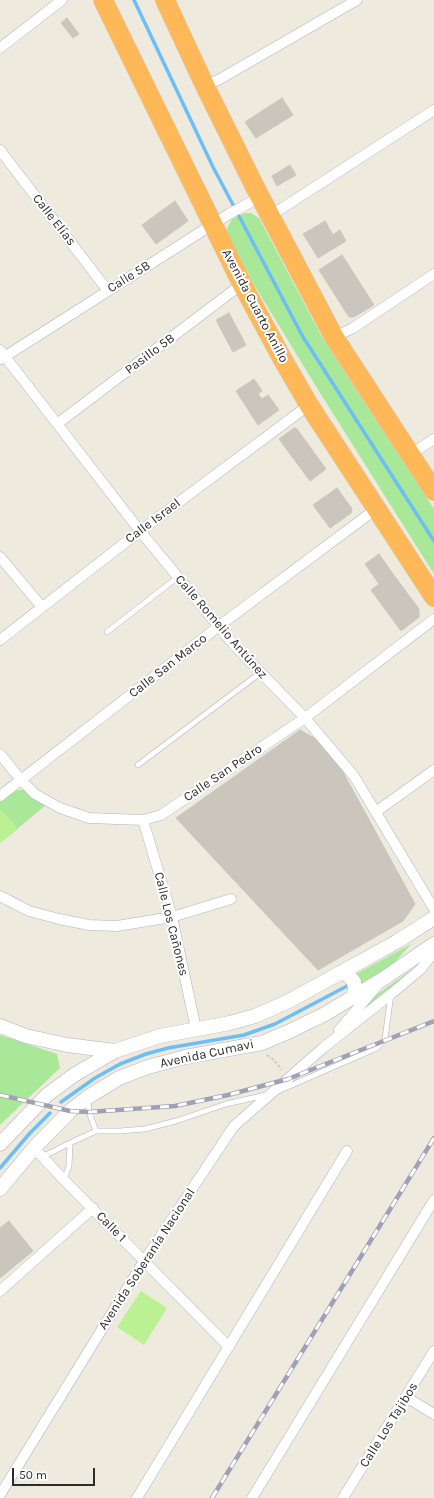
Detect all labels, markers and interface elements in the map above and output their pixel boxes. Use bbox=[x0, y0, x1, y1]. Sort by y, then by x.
street label: Calle Elías bbox=[29, 191, 79, 249]
street label: Avenida Cuarto Anillo bbox=[218, 247, 292, 365]
street label: Calle 5B bbox=[105, 258, 153, 296]
street label: Pasillo 5B bbox=[122, 330, 178, 378]
street label: Calle Israel bbox=[122, 495, 184, 547]
street label: Calle Romelio Antúnez bbox=[172, 572, 270, 682]
street label: Calle San Marco bbox=[126, 631, 210, 701]
street label: Calle San Pedro bbox=[181, 741, 265, 805]
street label: Calle Los Cañones bbox=[151, 870, 191, 978]
street label: Avenida Cumavi bbox=[159, 1036, 255, 1072]
street label: Avenida Soberanía Nacional bbox=[95, 1185, 199, 1333]
street label: Calle 1 bbox=[93, 1208, 129, 1246]
street label: Calle Los Tajibos bbox=[357, 1380, 421, 1470]
scale bar bbox=[14, 1460, 97, 1486]
text: 50 m bbox=[19, 1468, 47, 1482]

